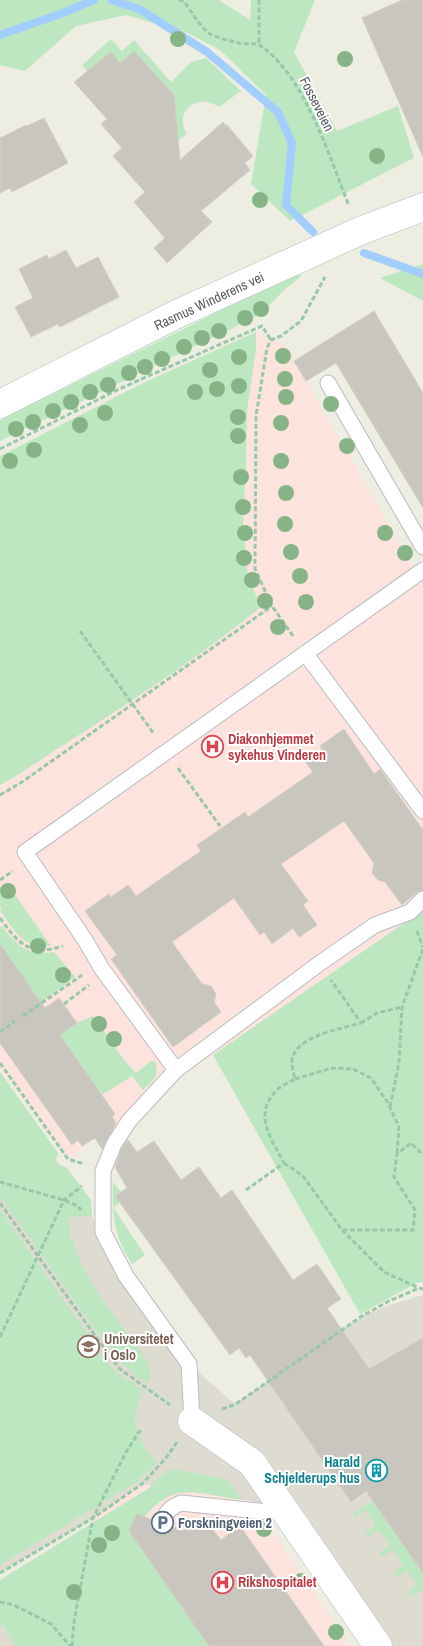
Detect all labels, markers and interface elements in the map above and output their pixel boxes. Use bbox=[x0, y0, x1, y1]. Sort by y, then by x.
street label: Fosseveien bbox=[296, 74, 338, 134]
street label: Rasmus Winderens vei bbox=[151, 268, 267, 334]
place label: Diakonhjemmet sykehus Vinderen bbox=[228, 730, 326, 764]
hospital icon: Diakonhjemmet sykehus Vinderen bbox=[200, 735, 224, 759]
place label: Universitetet i Oslo bbox=[104, 1330, 174, 1364]
school or university icon: Universitetet i Oslo bbox=[76, 1335, 100, 1359]
place label: Harald Schjelderups hus bbox=[264, 1453, 360, 1487]
building icon: Harald Schjelderups hus bbox=[364, 1458, 388, 1482]
parking icon: Forskningveien 2 bbox=[150, 1511, 174, 1535]
place label: Forskningveien 2 bbox=[178, 1514, 272, 1532]
hospital icon: Rikshospitalet bbox=[210, 1570, 234, 1594]
place label: Rikshospitalet bbox=[238, 1573, 317, 1591]

